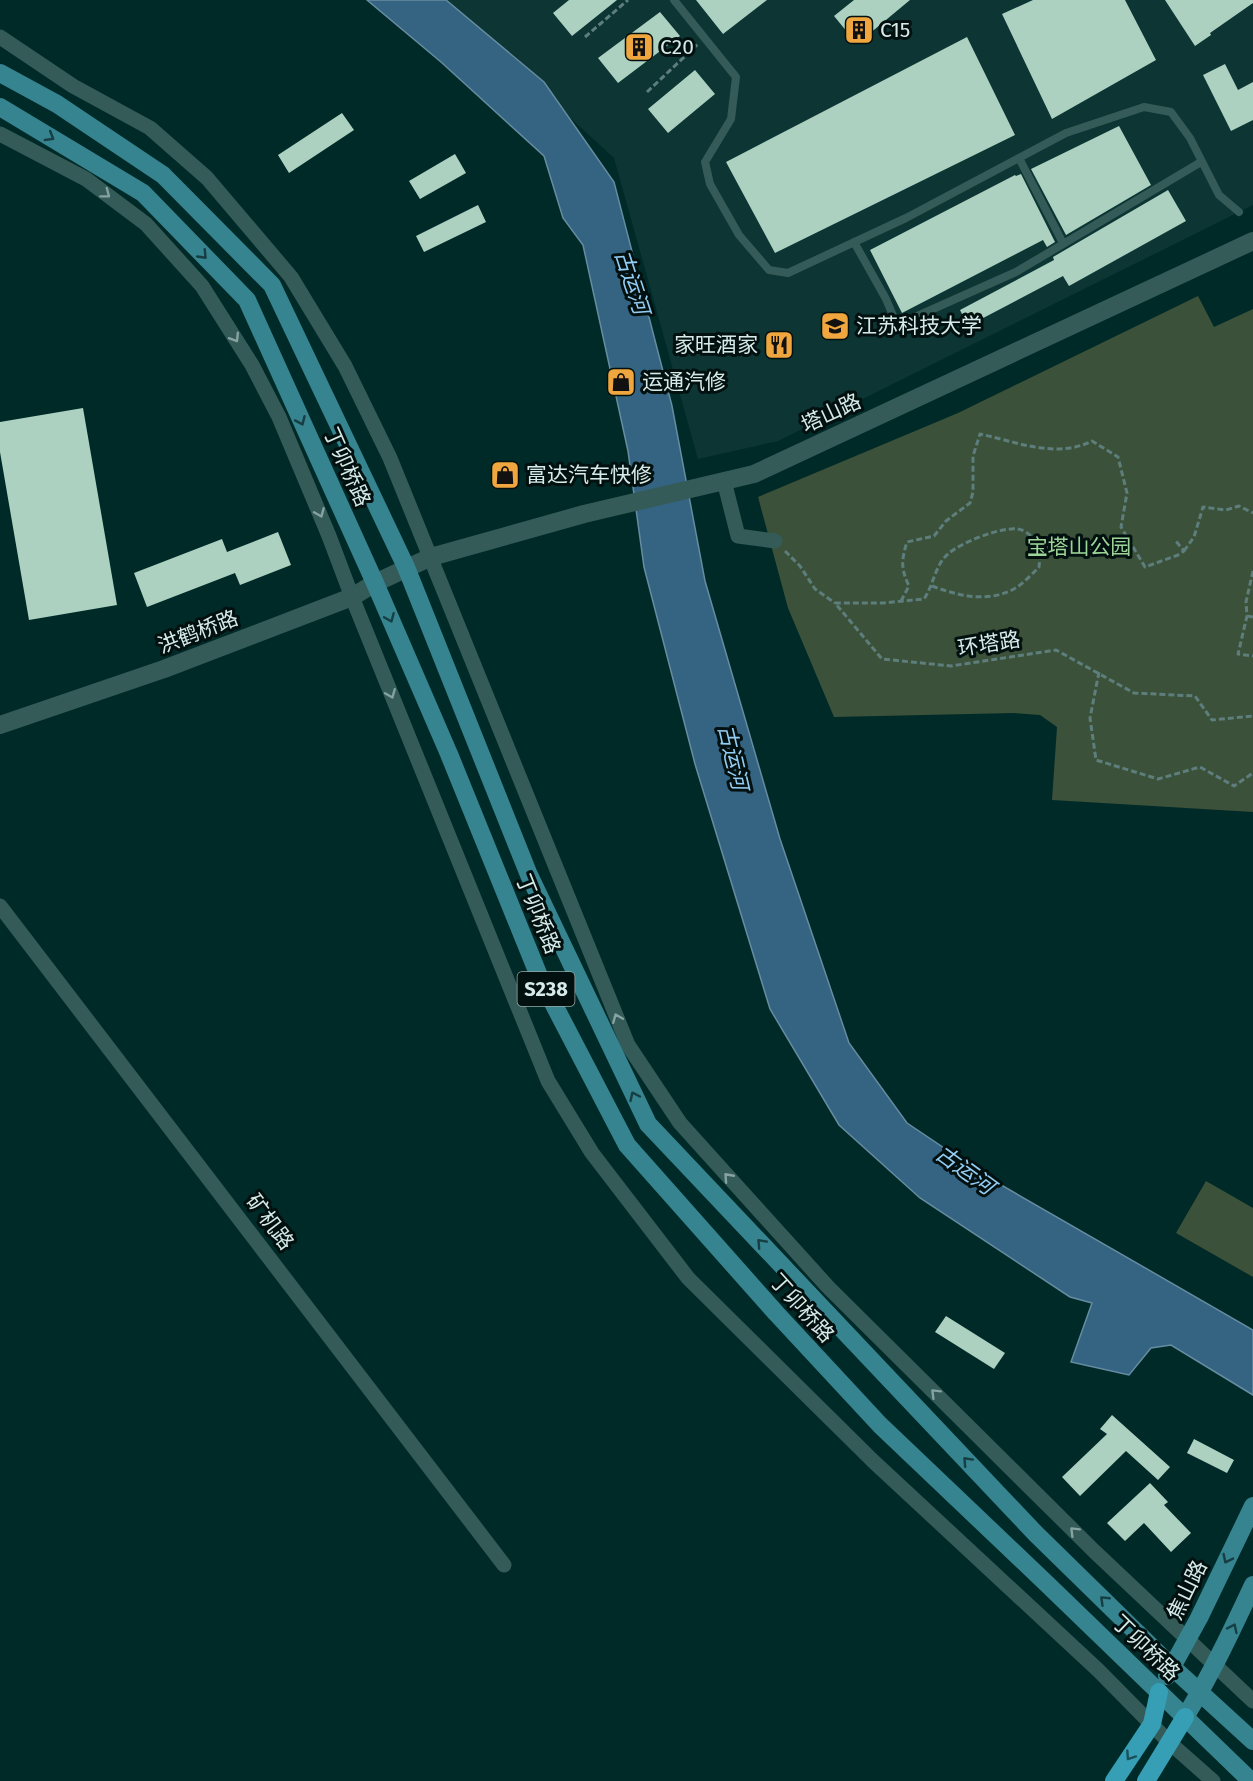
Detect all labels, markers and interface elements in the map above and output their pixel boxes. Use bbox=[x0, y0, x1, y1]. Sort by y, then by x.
building icon: C15 bbox=[843, 14, 875, 46]
place label: C15 bbox=[880, 17, 910, 43]
building icon: C20 bbox=[623, 31, 655, 63]
place label: C20 bbox=[660, 34, 694, 60]
one-way arrow bbox=[44, 129, 54, 141]
one-way arrow bbox=[99, 187, 110, 198]
water label: 古运河 bbox=[609, 246, 656, 321]
one-way arrow bbox=[196, 249, 207, 259]
school or university icon: 江苏科技大学 bbox=[819, 310, 851, 342]
place label: 江苏科技大学 bbox=[856, 313, 982, 339]
restaurant icon: 家旺酒家 bbox=[763, 329, 795, 361]
one-way arrow bbox=[227, 332, 239, 342]
place label: 家旺酒家 bbox=[674, 332, 758, 358]
shop icon: 运通汽修 bbox=[605, 366, 637, 398]
place label: 运通汽修 bbox=[642, 369, 726, 395]
street label: 塔山路 bbox=[797, 388, 865, 438]
one-way arrow bbox=[294, 414, 306, 425]
street label: 丁卯桥路 bbox=[318, 423, 376, 511]
shop icon: 富达汽车快修 bbox=[489, 459, 521, 491]
place label: 富达汽车快修 bbox=[526, 462, 652, 488]
one-way arrow bbox=[312, 507, 324, 518]
park label: 宝塔山公园 bbox=[1027, 534, 1132, 560]
street label: 洪鹤桥路 bbox=[154, 605, 242, 659]
one-way arrow bbox=[383, 611, 395, 622]
street label: 环塔路 bbox=[956, 626, 1022, 662]
one-way arrow bbox=[384, 688, 396, 699]
water label: 古运河 bbox=[712, 722, 754, 796]
street label: 丁卯桥路 bbox=[510, 870, 566, 958]
road number: S238 bbox=[518, 972, 574, 1006]
one-way arrow bbox=[612, 1013, 624, 1024]
one-way arrow bbox=[630, 1092, 642, 1103]
water label: 古运河 bbox=[930, 1140, 1003, 1203]
one-way arrow bbox=[724, 1173, 735, 1183]
street label: 矿机路 bbox=[241, 1189, 299, 1255]
one-way arrow bbox=[757, 1239, 768, 1250]
street label: 丁卯桥路 bbox=[764, 1268, 840, 1348]
one-way arrow bbox=[932, 1390, 943, 1401]
one-way arrow bbox=[963, 1457, 974, 1467]
one-way arrow bbox=[1070, 1527, 1081, 1538]
one-way arrow bbox=[1223, 1553, 1235, 1564]
street label: 焦山路 bbox=[1162, 1556, 1212, 1624]
one-way arrow bbox=[1100, 1596, 1111, 1607]
street label: 丁卯桥路 bbox=[1107, 1609, 1185, 1687]
one-way arrow bbox=[1226, 1624, 1238, 1635]
one-way arrow bbox=[1126, 1750, 1137, 1761]

